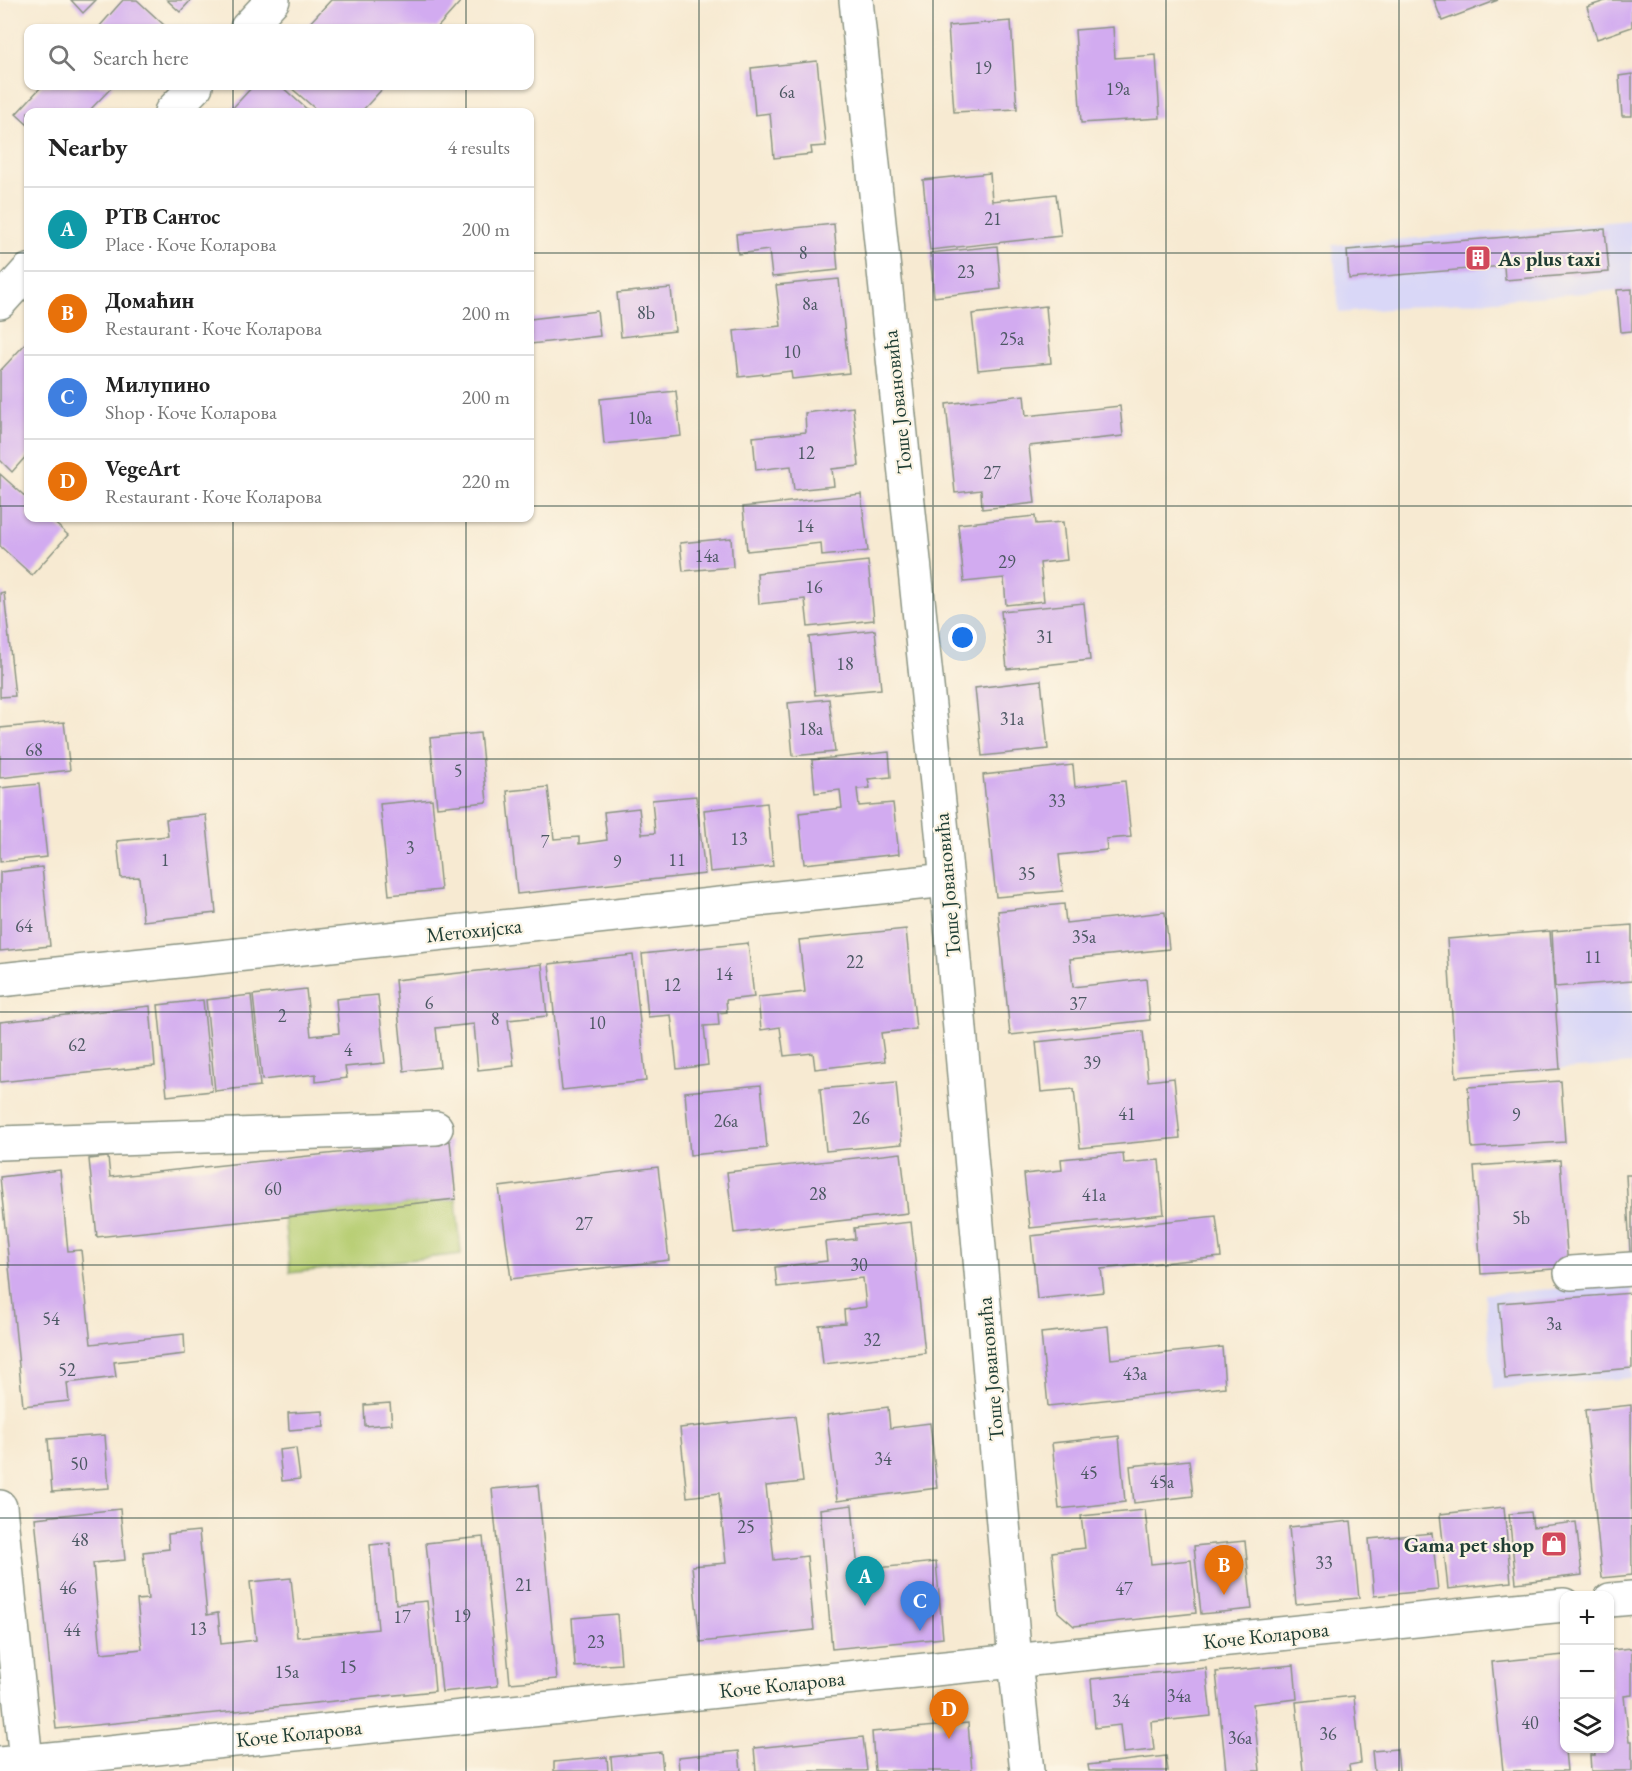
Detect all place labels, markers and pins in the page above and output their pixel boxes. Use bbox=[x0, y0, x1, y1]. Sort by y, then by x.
building icon: As plus taxi bbox=[1463, 243, 1493, 273]
place label: As plus taxi bbox=[1497, 245, 1601, 272]
shop icon: Gama pet shop bbox=[1539, 1529, 1569, 1559]
place label: Gama pet shop bbox=[1404, 1531, 1534, 1558]
pin: B bbox=[1204, 1546, 1244, 1595]
pin: A bbox=[846, 1556, 884, 1606]
pin: C bbox=[900, 1582, 940, 1631]
pin: D bbox=[930, 1690, 968, 1739]

